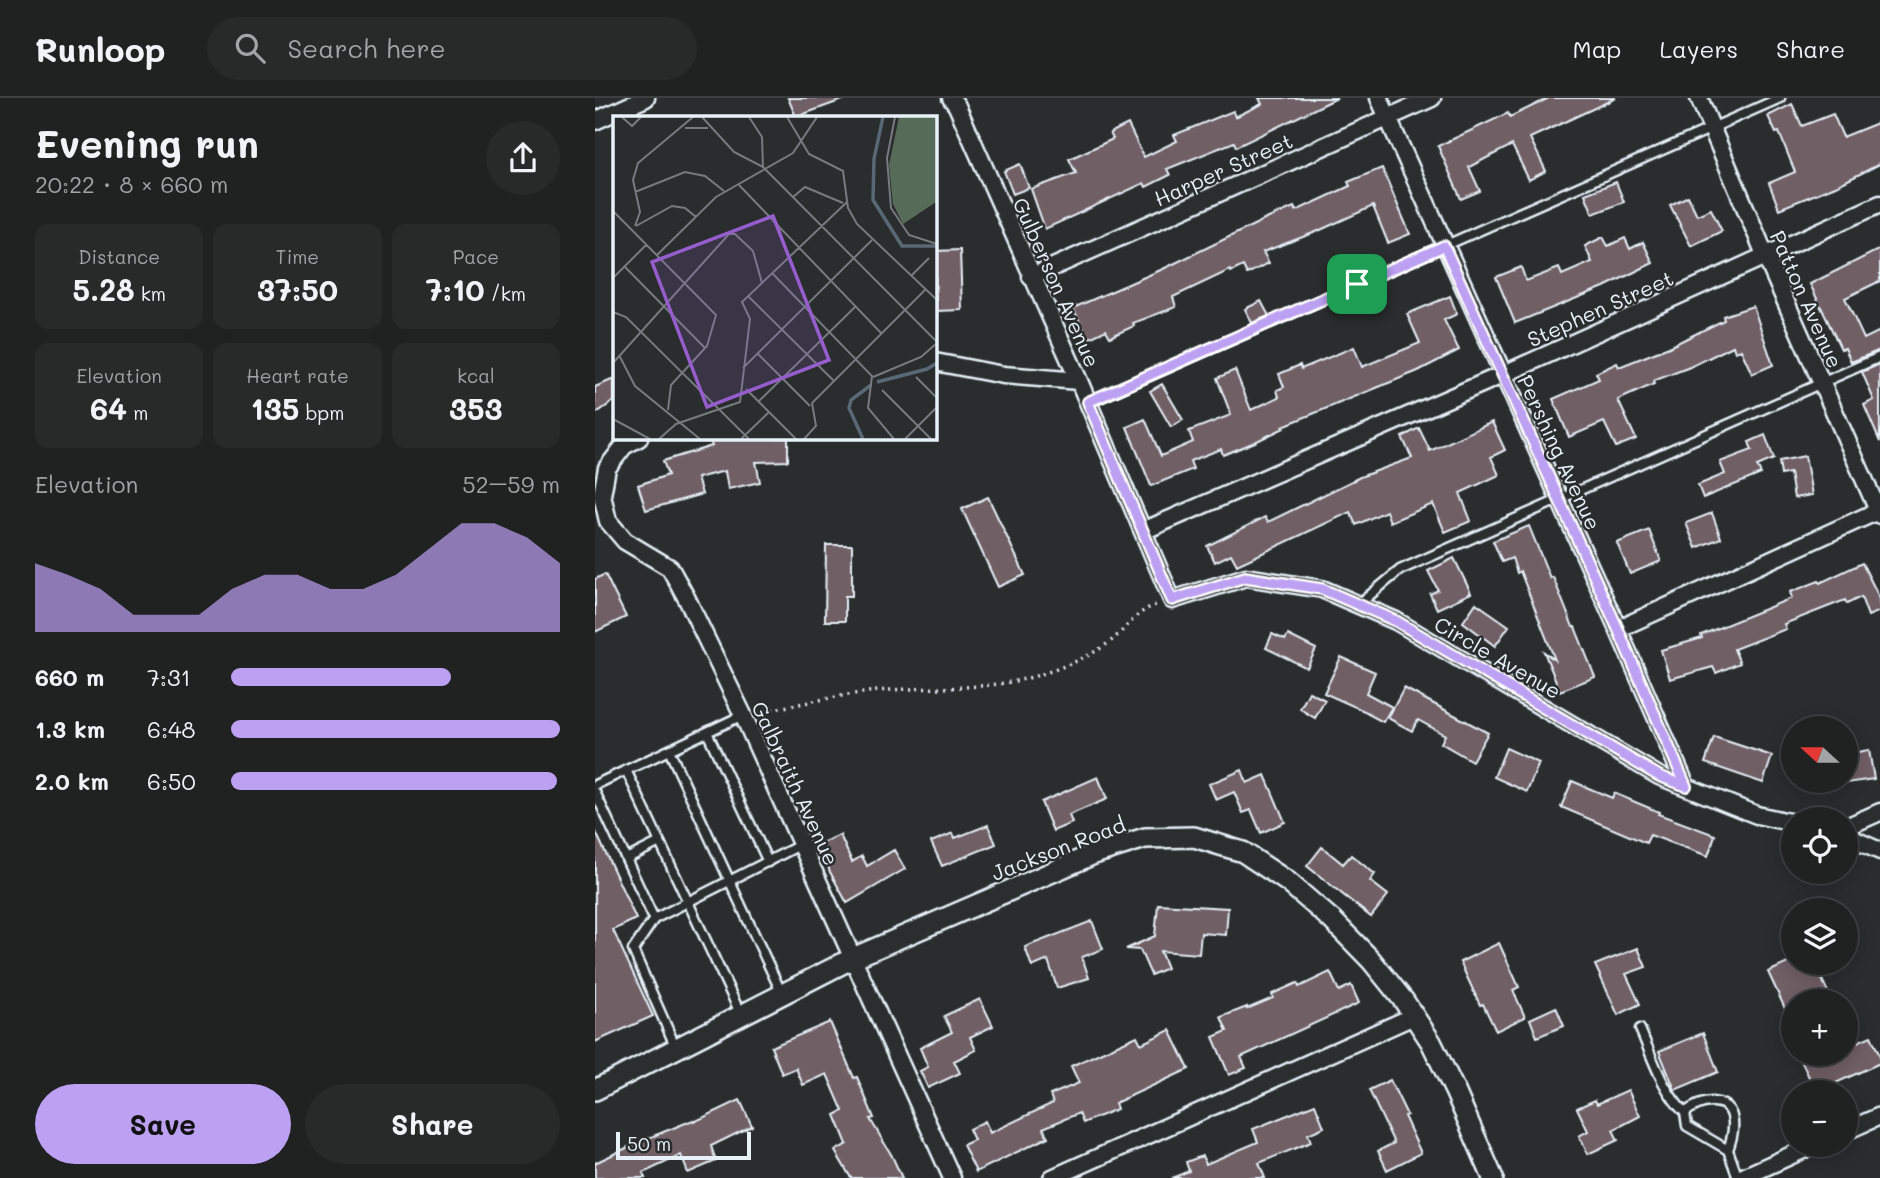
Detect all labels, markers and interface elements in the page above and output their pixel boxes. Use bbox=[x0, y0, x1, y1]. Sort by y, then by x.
search box bbox=[207, 17, 697, 80]
text: Runloop bbox=[35, 27, 165, 70]
icon: search bbox=[231, 29, 269, 67]
text: Search here bbox=[287, 31, 446, 65]
text: Map bbox=[1573, 33, 1621, 64]
text: Layers bbox=[1659, 33, 1738, 64]
text: Share bbox=[1776, 33, 1845, 64]
inset map bbox=[613, 116, 936, 439]
text: Evening run bbox=[35, 118, 259, 168]
button: share bbox=[486, 121, 560, 195]
street label: Harper Street bbox=[1150, 126, 1296, 212]
text: 20:22 · 8 × 660 m bbox=[35, 169, 228, 199]
street label: Gulberson Avenue bbox=[1007, 193, 1107, 371]
street label: Patton Avenue bbox=[1765, 226, 1849, 372]
text: Distance bbox=[78, 244, 160, 269]
text: Time bbox=[276, 244, 319, 269]
text: Pace bbox=[453, 244, 499, 269]
pin bbox=[1327, 254, 1387, 314]
street label: Stephen Street bbox=[1523, 264, 1677, 352]
icon: arrive bbox=[1338, 265, 1376, 303]
text: 5.28 bbox=[72, 269, 135, 309]
text: 37:50 bbox=[257, 269, 338, 309]
text: 7:10 bbox=[426, 269, 485, 309]
text: km bbox=[135, 281, 166, 306]
text: /km bbox=[485, 281, 526, 306]
text: Elevation bbox=[77, 363, 162, 388]
text: Heart rate bbox=[246, 363, 349, 388]
text: kcal bbox=[457, 363, 495, 388]
street label: Pershing Avenue bbox=[1512, 370, 1608, 534]
text: 64 bbox=[90, 388, 127, 428]
text: 135 bbox=[251, 388, 299, 428]
text: 353 bbox=[449, 388, 503, 428]
text: m bbox=[127, 400, 148, 425]
text: bpm bbox=[299, 400, 344, 425]
text: Elevation bbox=[35, 469, 138, 499]
text: 52–59 m bbox=[462, 469, 560, 499]
street label: Circle Avenue bbox=[1430, 610, 1566, 704]
text: 660 m bbox=[35, 662, 104, 692]
text: 7:31 bbox=[147, 662, 191, 692]
street label: Galbraith Avenue bbox=[746, 697, 846, 869]
text: 1.3 km bbox=[35, 714, 105, 744]
text: 6:48 bbox=[147, 714, 195, 744]
north arrow bbox=[1781, 716, 1859, 793]
map controls bbox=[1781, 716, 1858, 1157]
text: 2.0 km bbox=[35, 766, 109, 796]
text: 6:50 bbox=[147, 766, 196, 796]
button: locate bbox=[1781, 807, 1858, 884]
street label: Jackson Road bbox=[987, 810, 1129, 886]
button: layers bbox=[1781, 898, 1858, 975]
button: + bbox=[1781, 989, 1858, 1066]
button: − bbox=[1781, 1080, 1858, 1157]
button: Save bbox=[35, 1084, 291, 1164]
button: Share bbox=[305, 1084, 560, 1164]
scale bar bbox=[616, 1129, 751, 1161]
text: 50 m bbox=[627, 1131, 671, 1156]

